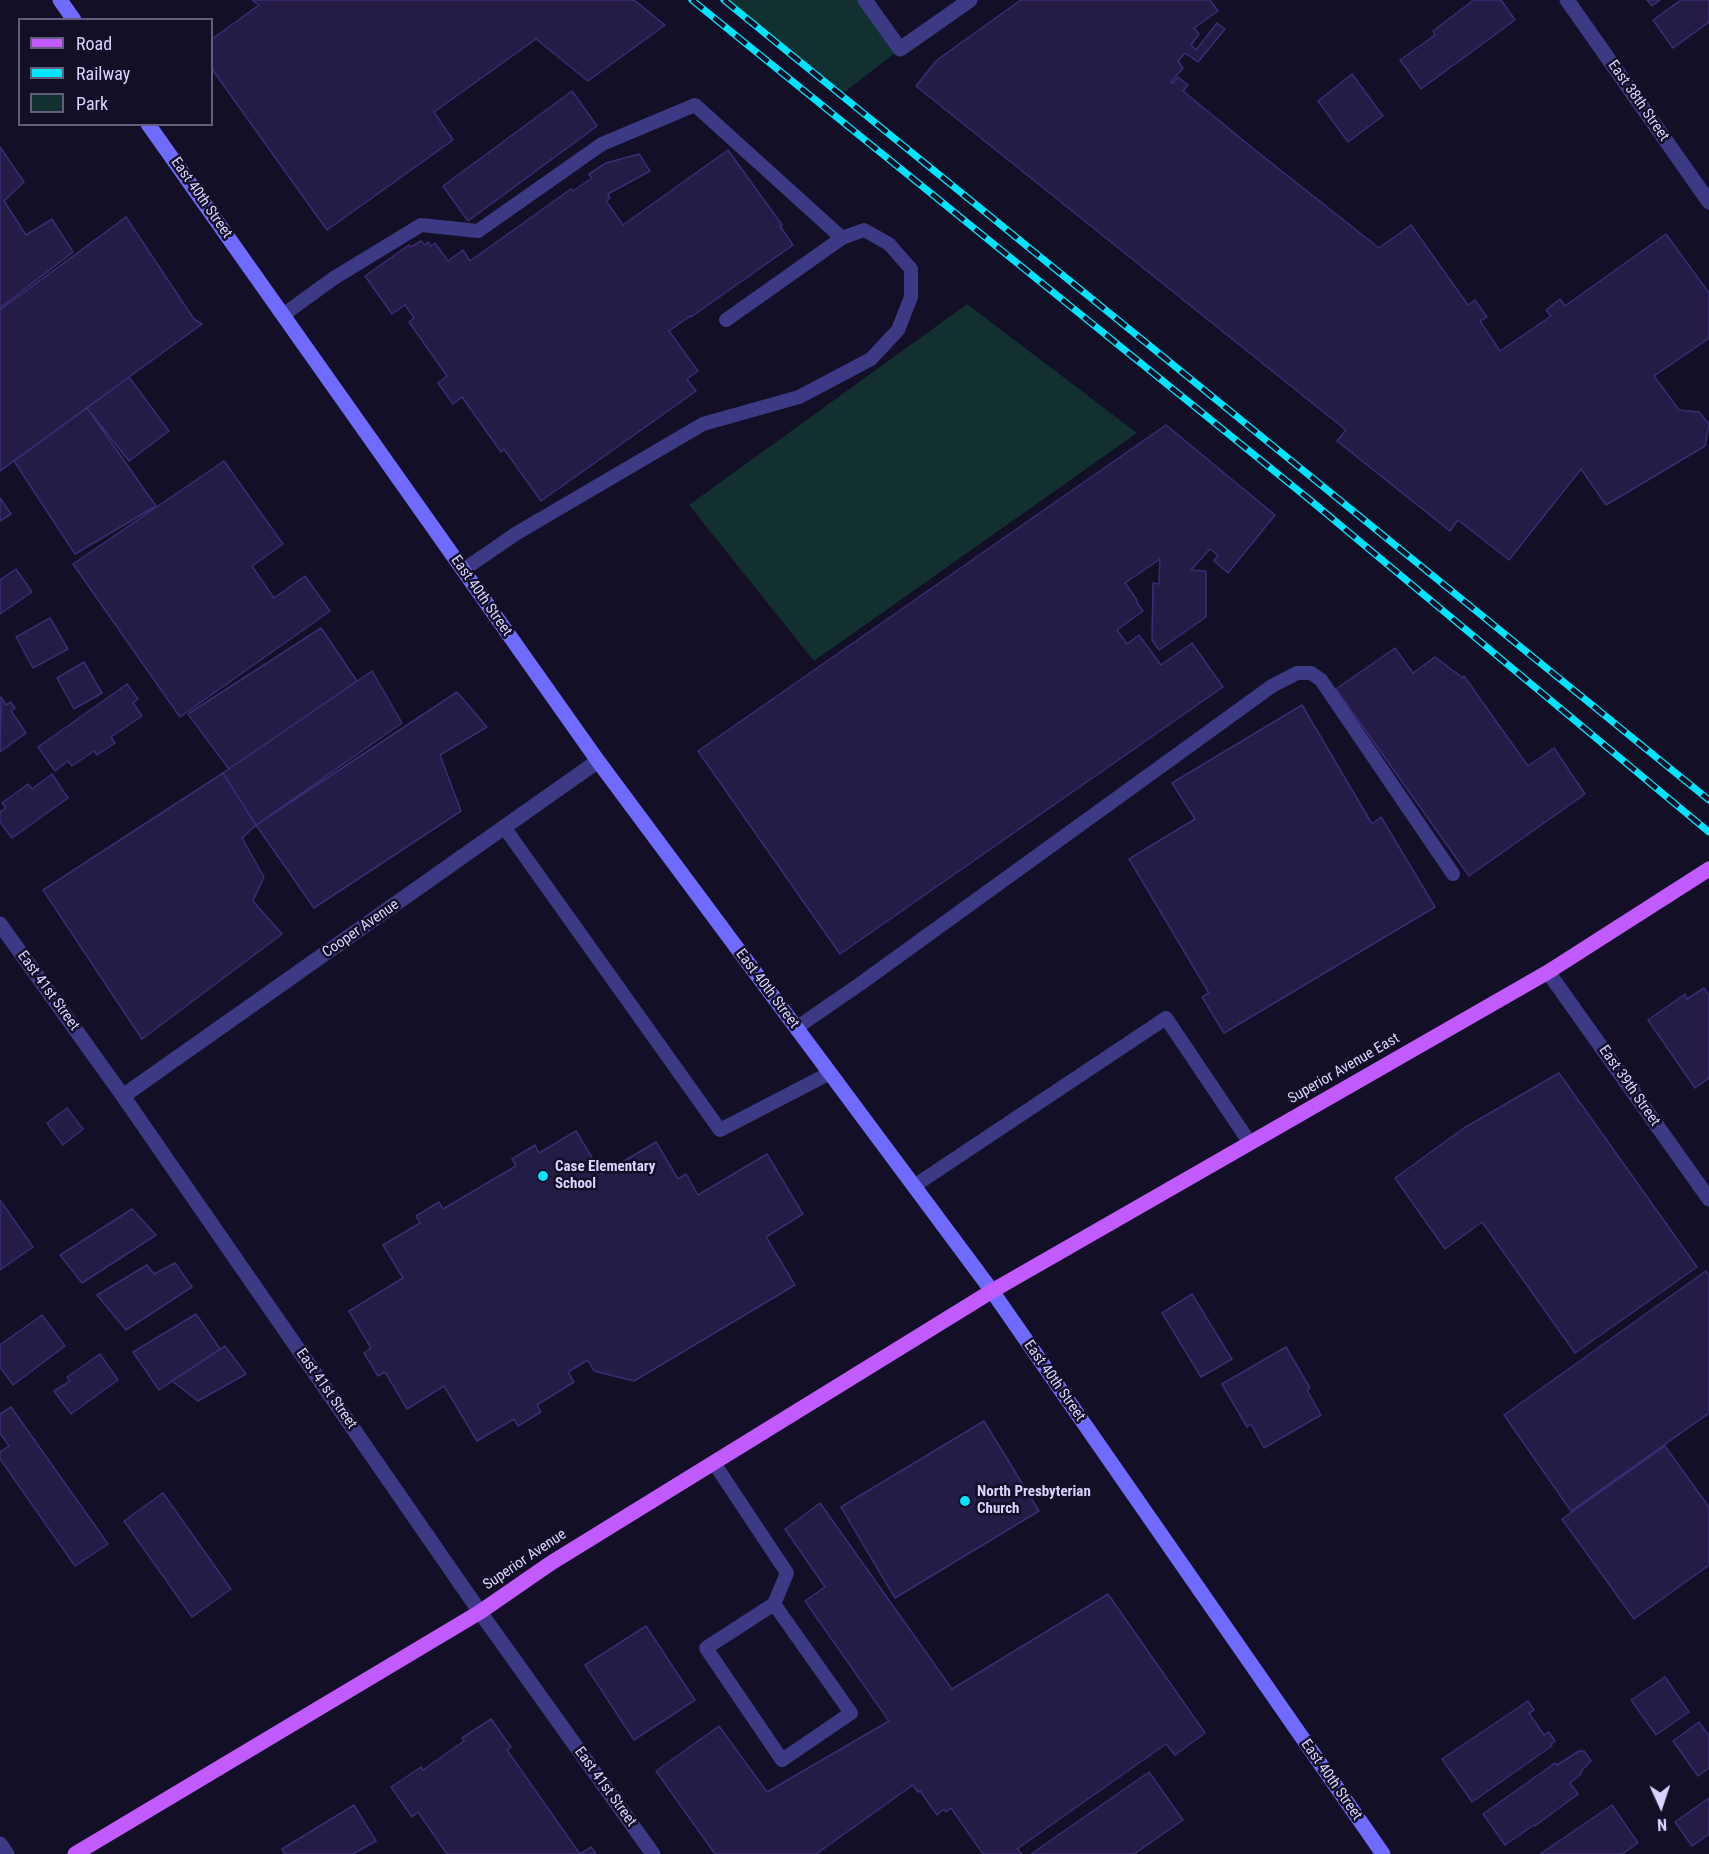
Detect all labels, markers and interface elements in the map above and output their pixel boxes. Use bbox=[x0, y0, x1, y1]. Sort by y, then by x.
legend bbox=[18, 18, 213, 126]
text: Road bbox=[76, 33, 112, 54]
street label: East 38th Street bbox=[1604, 57, 1672, 145]
text: Railway bbox=[76, 63, 130, 84]
text: Park bbox=[76, 93, 108, 114]
street label: East 40th Street bbox=[167, 154, 235, 242]
street label: East 40th Street bbox=[447, 552, 515, 640]
street label: Cooper Avenue bbox=[319, 896, 403, 962]
street label: East 40th Street bbox=[731, 946, 803, 1032]
street label: East 41st Street bbox=[13, 948, 83, 1034]
street label: Superior Avenue East bbox=[1285, 1030, 1403, 1108]
street label: East 39th Street bbox=[1595, 1042, 1663, 1130]
place label: Case Elementary School bbox=[555, 1158, 656, 1193]
marker: Case Elementary School bbox=[536, 1169, 550, 1183]
street label: East 40th Street bbox=[1020, 1337, 1088, 1425]
street label: East 41st Street bbox=[292, 1345, 360, 1433]
place label: North Presbyterian Church bbox=[977, 1483, 1091, 1518]
marker: North Presbyterian Church bbox=[958, 1494, 972, 1508]
street label: Superior Avenue bbox=[480, 1526, 570, 1594]
street label: East 40th Street bbox=[1297, 1736, 1365, 1824]
street label: East 41st Street bbox=[570, 1744, 640, 1830]
north arrow bbox=[1631, 1776, 1691, 1836]
text: N bbox=[1657, 1815, 1667, 1834]

